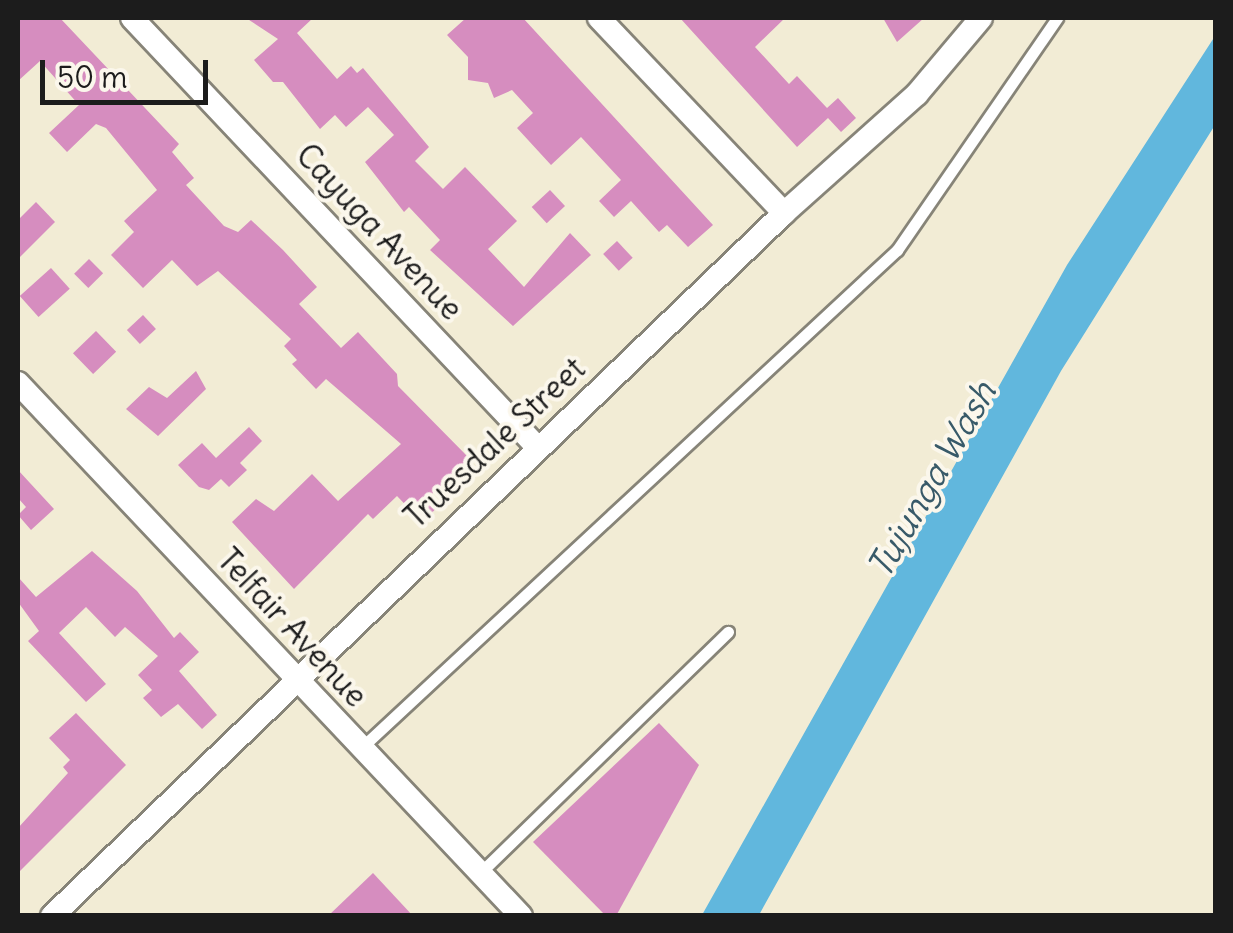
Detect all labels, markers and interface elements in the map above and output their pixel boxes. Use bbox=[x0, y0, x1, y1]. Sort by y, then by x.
scale bar bbox=[45, 40, 212, 102]
text: 50 m bbox=[57, 58, 127, 96]
street label: Cayuga Avenue bbox=[288, 136, 470, 328]
street label: Truesdale Street bbox=[397, 350, 593, 536]
water label: Tujunga Wash bbox=[858, 373, 1004, 585]
street label: Telfair Avenue bbox=[209, 541, 375, 715]

